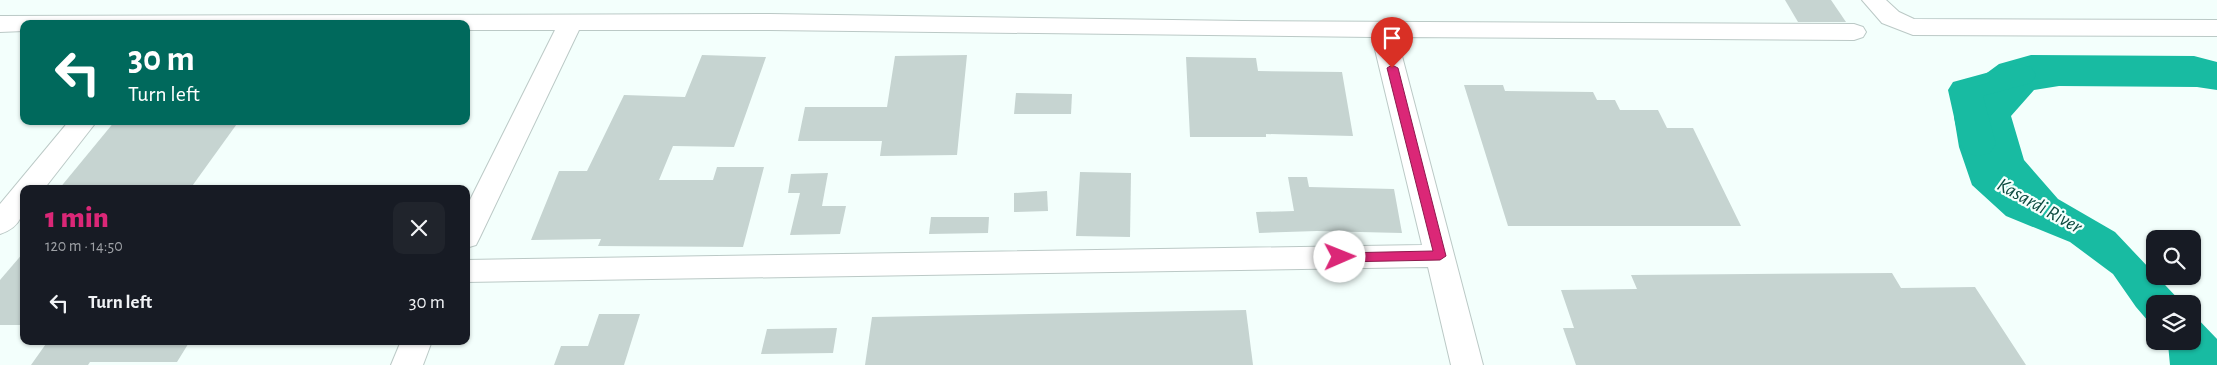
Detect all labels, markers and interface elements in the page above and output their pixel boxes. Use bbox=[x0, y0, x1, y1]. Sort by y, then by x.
pin bbox=[1371, 17, 1413, 68]
icon: arrive bbox=[1378, 24, 1406, 52]
icon: left bbox=[45, 40, 110, 105]
text: 30 m bbox=[128, 42, 195, 77]
text: Turn left bbox=[128, 83, 200, 105]
water label: Kasardi River bbox=[1994, 175, 2086, 237]
button: close bbox=[393, 202, 445, 254]
text: 1 min bbox=[45, 203, 109, 233]
position arrow bbox=[1313, 230, 1365, 282]
map controls bbox=[2146, 230, 2201, 350]
button: search bbox=[2146, 230, 2201, 285]
text: 120 m · 14:50 bbox=[45, 238, 123, 254]
icon: left bbox=[45, 289, 73, 317]
text: Turn left bbox=[88, 293, 152, 312]
text: 30 m bbox=[409, 293, 445, 312]
button: layers bbox=[2146, 295, 2201, 350]

